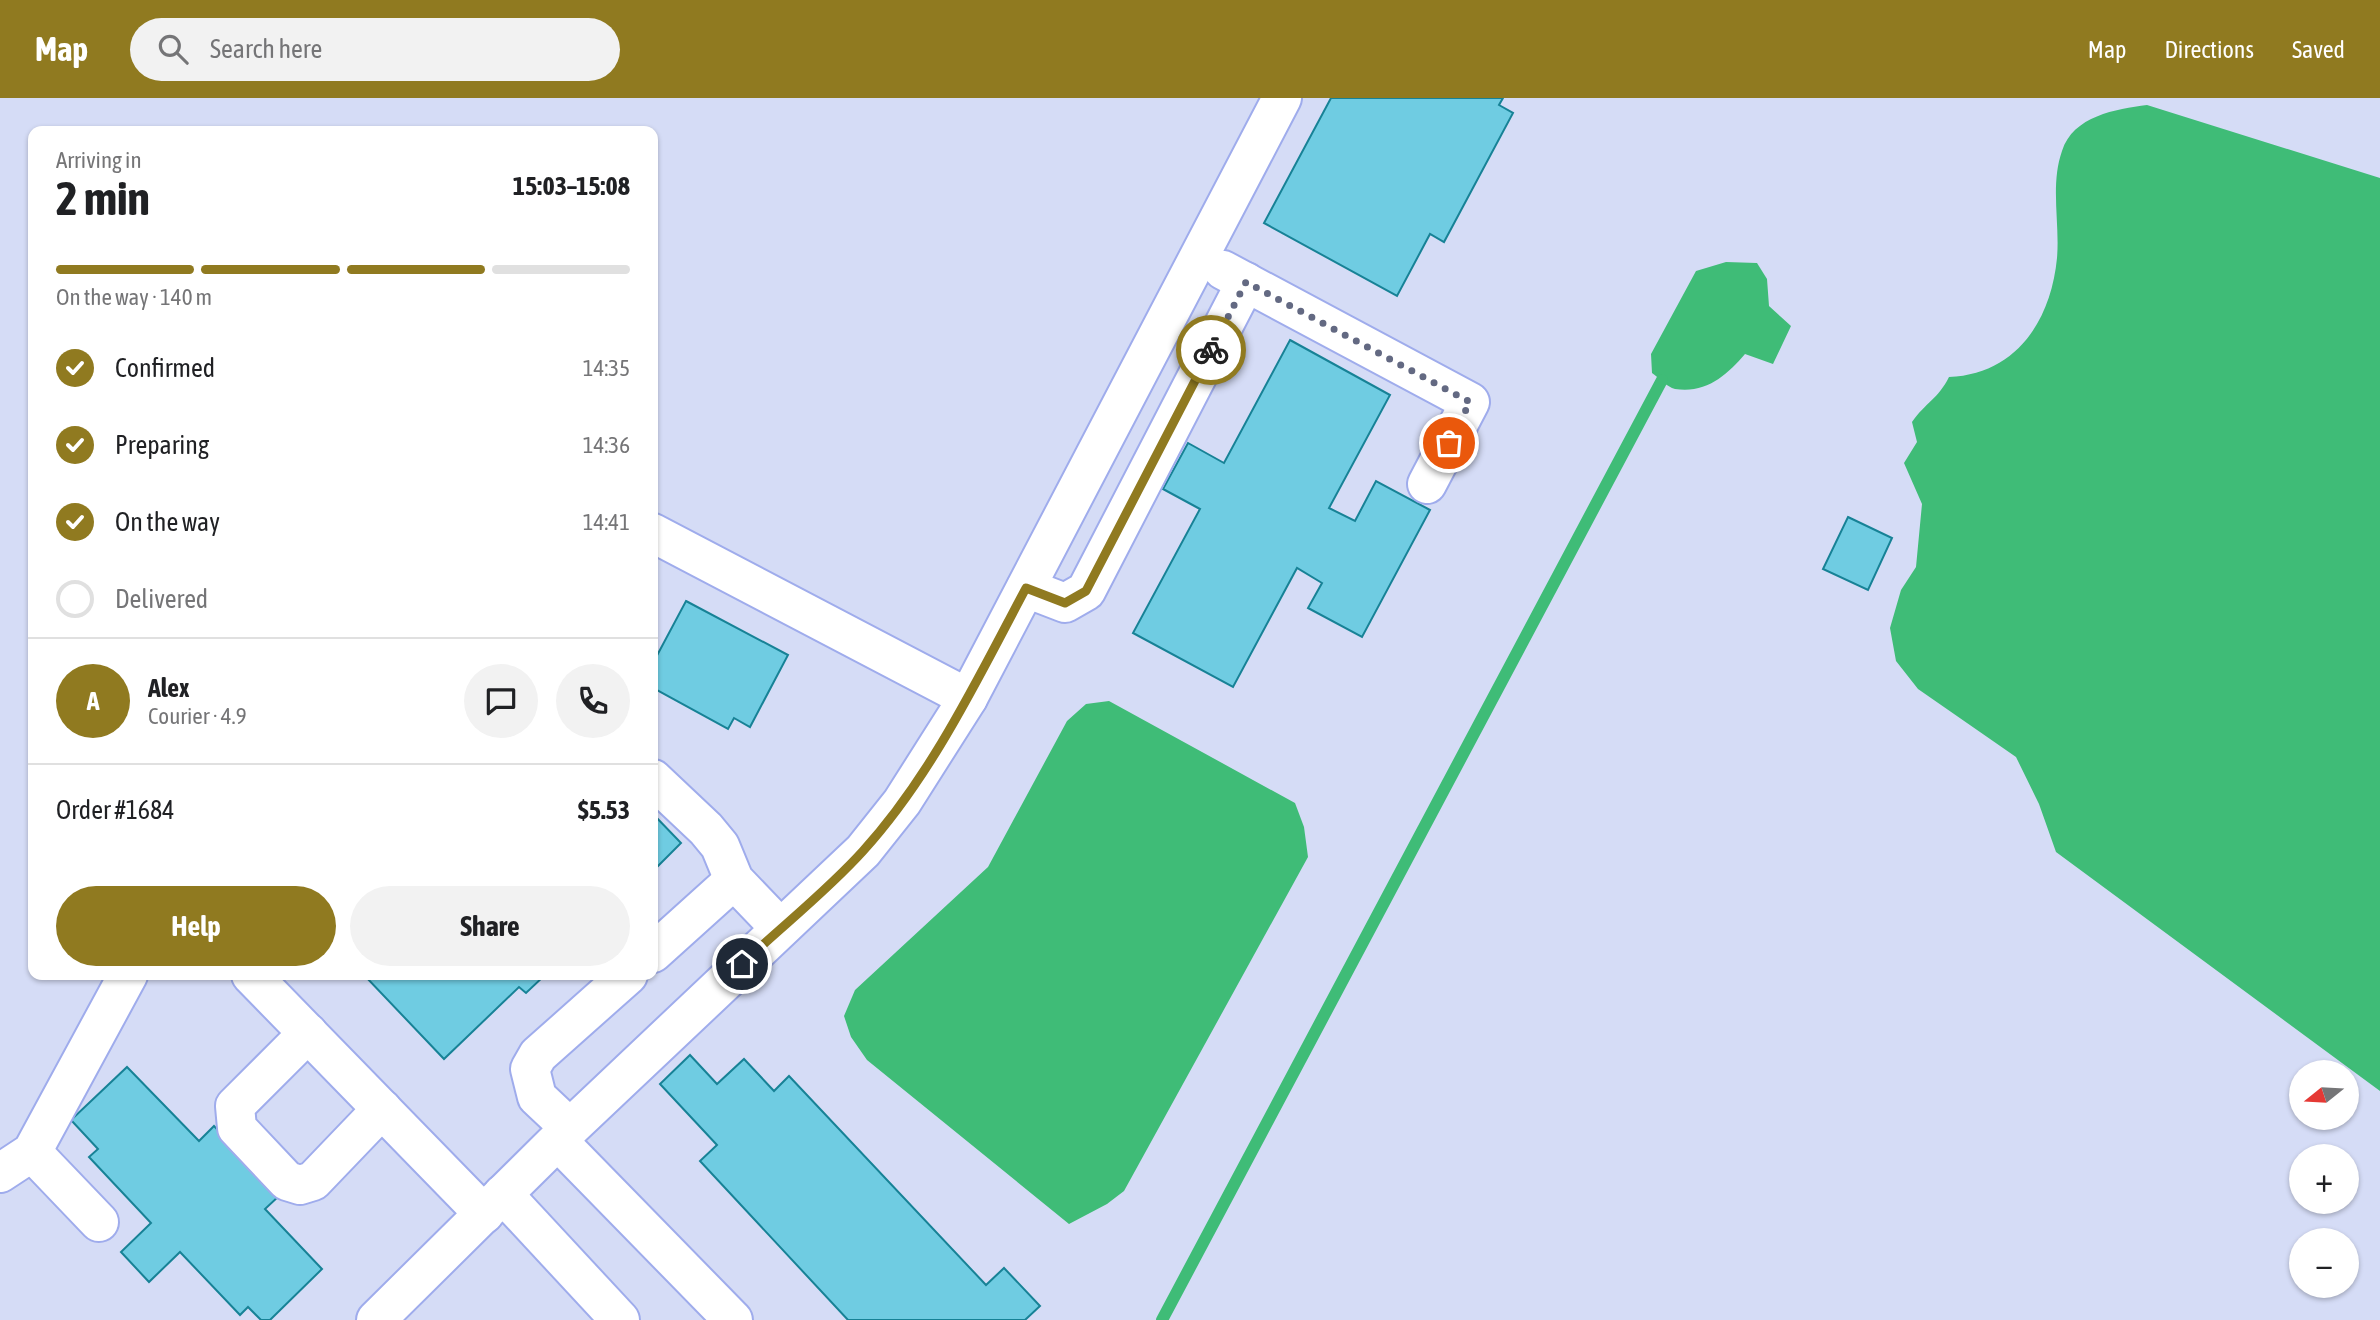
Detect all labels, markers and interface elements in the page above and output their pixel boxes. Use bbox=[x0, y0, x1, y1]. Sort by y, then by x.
search box bbox=[130, 18, 620, 81]
text: Map bbox=[35, 30, 88, 68]
icon: search bbox=[154, 30, 192, 68]
text: Search here bbox=[210, 34, 322, 64]
text: Map bbox=[2088, 36, 2126, 63]
text: Directions bbox=[2164, 36, 2254, 63]
text: Saved bbox=[2292, 36, 2345, 63]
text: Arriving in bbox=[56, 147, 142, 173]
text: 15:03–15:08 bbox=[513, 171, 630, 201]
text: 2 min bbox=[56, 172, 150, 225]
text: On the way · 140 m bbox=[56, 284, 212, 310]
courier bbox=[1176, 315, 1246, 385]
icon: bike bbox=[1192, 331, 1230, 369]
icon: check bbox=[56, 349, 94, 387]
text: Confirmed bbox=[115, 353, 215, 383]
text: 14:35 bbox=[583, 355, 630, 381]
pin bbox=[1419, 413, 1479, 473]
icon: bag bbox=[1430, 424, 1468, 462]
icon: check bbox=[56, 426, 94, 464]
text: Preparing bbox=[115, 430, 209, 460]
text: 14:36 bbox=[583, 432, 630, 458]
icon: check bbox=[56, 503, 94, 541]
text: On the way bbox=[115, 507, 220, 537]
text: 14:41 bbox=[583, 509, 630, 535]
text: Delivered bbox=[115, 584, 208, 614]
button: chat bbox=[464, 664, 538, 738]
button: phone bbox=[556, 664, 630, 738]
text: Alex bbox=[148, 673, 189, 703]
text: A bbox=[87, 686, 99, 716]
text: Courier · 4.9 bbox=[148, 703, 247, 729]
text: Order #1684 bbox=[56, 795, 175, 825]
text: $5.53 bbox=[578, 795, 630, 825]
button: Help bbox=[56, 886, 336, 966]
button: Share bbox=[350, 886, 630, 966]
pin bbox=[712, 934, 772, 994]
icon: home bbox=[723, 945, 761, 983]
north arrow bbox=[2289, 1060, 2359, 1130]
map controls bbox=[2289, 1060, 2359, 1298]
button: + bbox=[2289, 1144, 2359, 1214]
button: − bbox=[2289, 1228, 2359, 1298]

